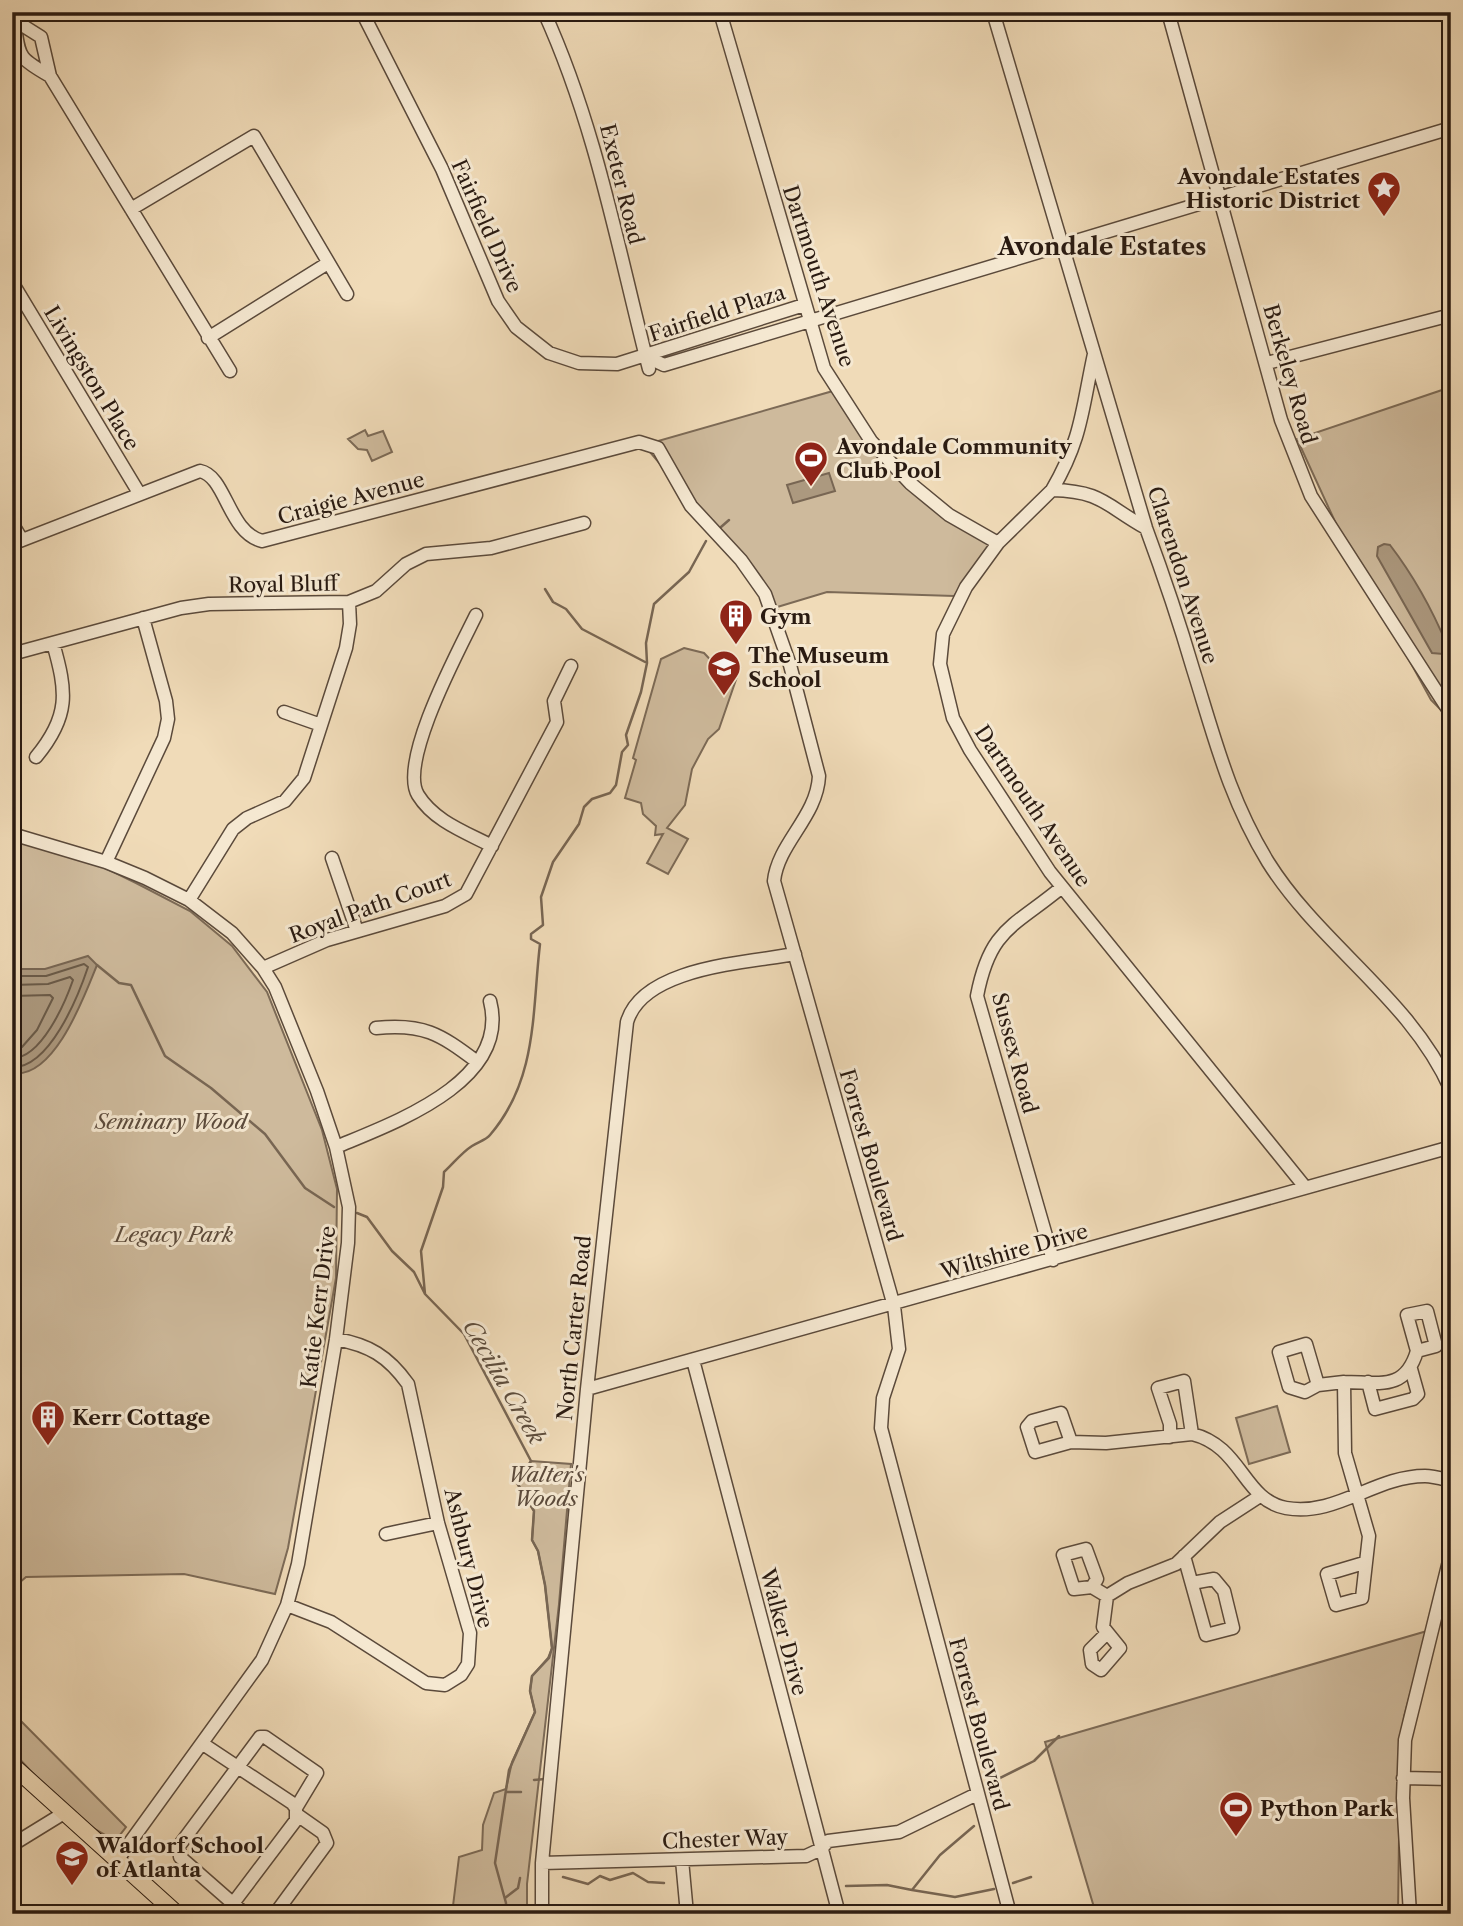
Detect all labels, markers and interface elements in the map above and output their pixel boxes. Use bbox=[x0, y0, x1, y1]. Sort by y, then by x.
street label: Exeter Road bbox=[595, 121, 649, 247]
street label: Fairfield Drive bbox=[446, 155, 528, 297]
place label: Avondale Estates Historic District bbox=[1177, 164, 1361, 213]
place icon: Avondale Estates Historic District bbox=[1365, 169, 1403, 218]
street label: Dartmouth Avenue bbox=[778, 182, 860, 370]
district label: Avondale Estates bbox=[997, 232, 1206, 261]
street label: Fairfield Plaza bbox=[646, 279, 789, 347]
street label: Livingston Place bbox=[39, 301, 145, 455]
street label: Berkeley Road bbox=[1258, 301, 1322, 447]
place label: Avondale Community Club Pool bbox=[835, 434, 1073, 483]
sports icon: Avondale Community Club Pool bbox=[792, 439, 830, 488]
street label: Craigie Avenue bbox=[275, 466, 427, 530]
street label: Clarendon Avenue bbox=[1142, 483, 1224, 667]
street label: Royal Bluff bbox=[228, 571, 341, 597]
building icon: Gym bbox=[717, 597, 755, 646]
place label: Gym bbox=[760, 604, 812, 629]
place label: The Museum School bbox=[748, 643, 889, 692]
school or university icon: The Museum School bbox=[705, 648, 743, 697]
street label: Dartmouth Avenue bbox=[970, 720, 1096, 892]
street label: Royal Path Court bbox=[286, 866, 455, 948]
street label: Sussex Road bbox=[987, 990, 1043, 1116]
street label: Forrest Boulevard bbox=[834, 1066, 908, 1244]
park label: Seminary Wood bbox=[93, 1109, 249, 1134]
street label: Wiltshire Drive bbox=[936, 1218, 1091, 1284]
park label: Legacy Park bbox=[113, 1222, 233, 1247]
street label: Katie Kerr Drive bbox=[296, 1224, 340, 1390]
street label: North Carter Road bbox=[552, 1234, 596, 1422]
water label: Cecilia Creek bbox=[457, 1315, 551, 1449]
building icon: Kerr Cottage bbox=[29, 1398, 67, 1447]
place label: Kerr Cottage bbox=[72, 1405, 210, 1430]
park label: Walter's Woods bbox=[508, 1462, 585, 1511]
street label: Ashbury Drive bbox=[439, 1484, 498, 1631]
street label: Walker Drive bbox=[755, 1565, 813, 1698]
street label: Forrest Boulevard bbox=[944, 1635, 1014, 1813]
sports icon: Python Park bbox=[1217, 1789, 1255, 1838]
place label: Python Park bbox=[1260, 1796, 1395, 1821]
street label: Chester Way bbox=[662, 1824, 789, 1854]
place label: Waldorf School of Atlanta bbox=[95, 1833, 264, 1882]
school or university icon: Waldorf School of Atlanta bbox=[53, 1838, 91, 1887]

